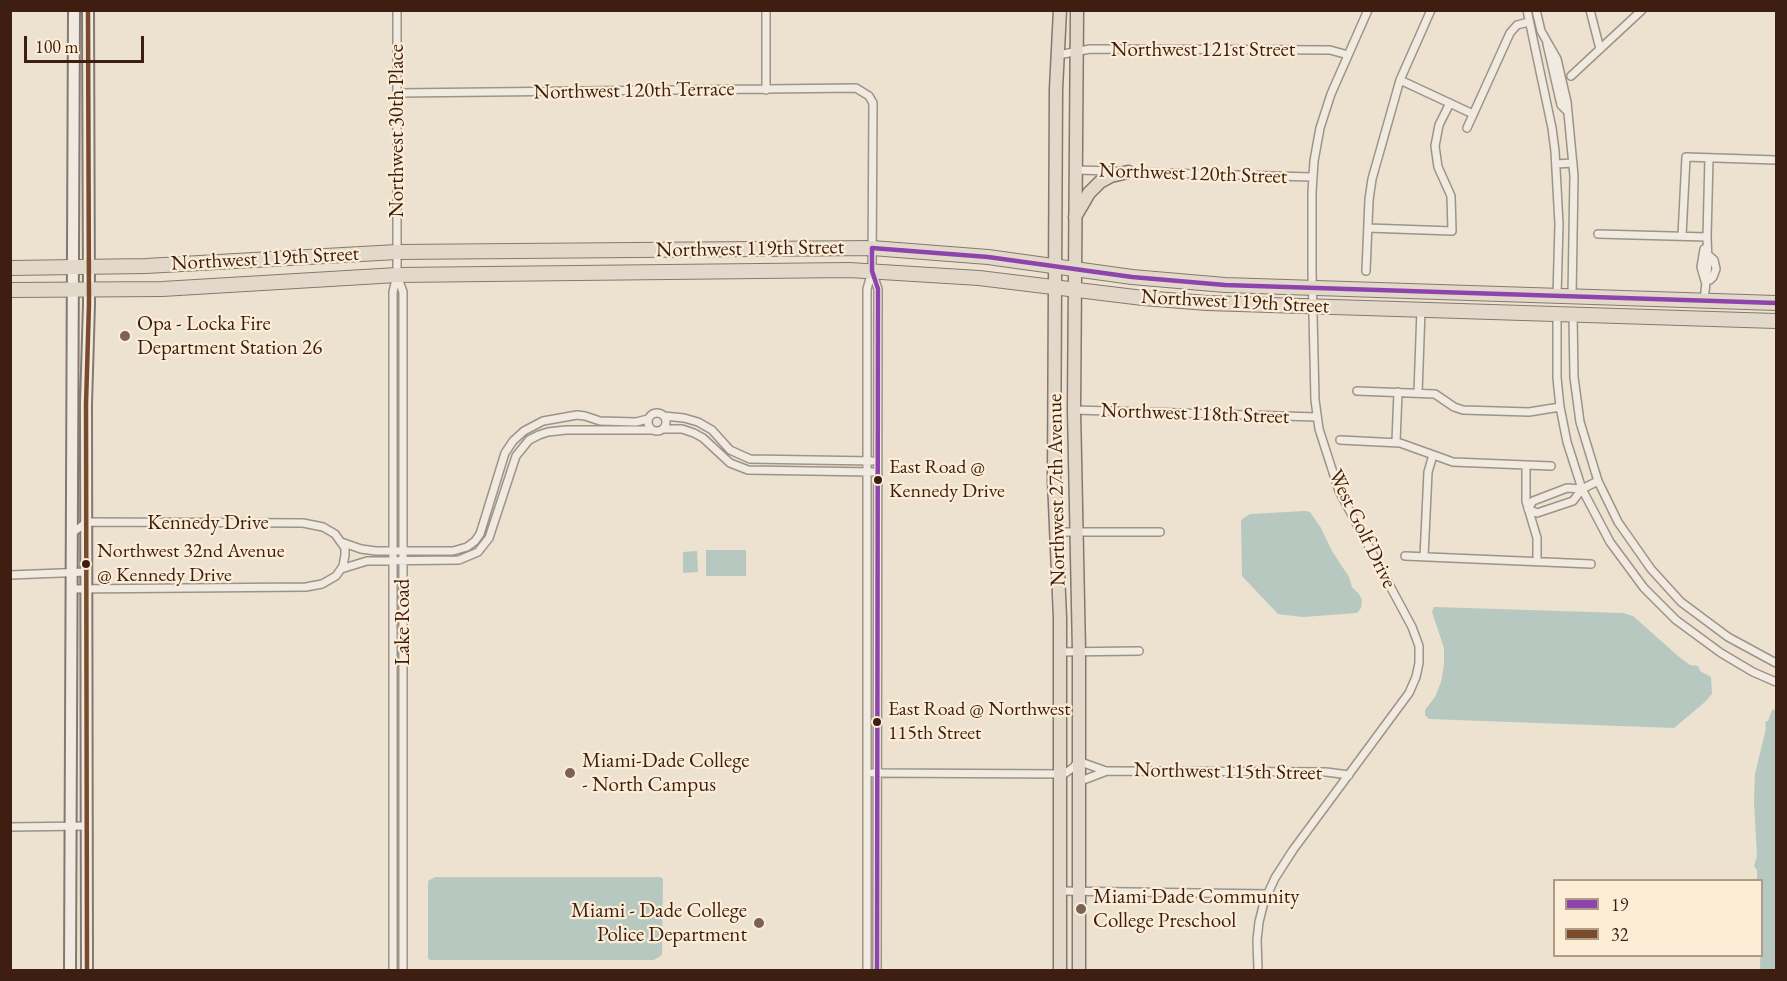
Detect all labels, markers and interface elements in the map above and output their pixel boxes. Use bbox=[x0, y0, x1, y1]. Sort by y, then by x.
scale bar bbox=[27, 24, 147, 62]
text: 100 m bbox=[35, 35, 79, 58]
street label: Northwest 121st Street bbox=[1111, 37, 1295, 63]
street label: Northwest 30th Place bbox=[384, 44, 410, 218]
street label: Northwest 120th Terrace bbox=[533, 77, 735, 105]
street label: Northwest 120th Street bbox=[1098, 158, 1288, 190]
street label: Northwest 119th Street bbox=[656, 235, 844, 263]
street label: Northwest 119th Street bbox=[170, 241, 360, 277]
street label: Northwest 119th Street bbox=[1140, 284, 1330, 320]
place label: Opa - Locka Fire Department Station 26 bbox=[137, 311, 322, 361]
marker: Opa - Locka Fire Department Station 26 bbox=[118, 329, 132, 343]
street label: Northwest 27th Avenue bbox=[1043, 393, 1071, 587]
street label: Northwest 118th Street bbox=[1100, 398, 1290, 430]
place label: East Road @ Kennedy Drive bbox=[889, 456, 1005, 503]
street label: West Golf Drive bbox=[1322, 465, 1402, 593]
marker: East Road @ Kennedy Drive bbox=[872, 474, 884, 486]
street label: Kennedy Drive bbox=[147, 510, 269, 536]
place label: Northwest 32nd Avenue @ Kennedy Drive bbox=[97, 540, 285, 587]
marker: Northwest 32nd Avenue @ Kennedy Drive bbox=[80, 558, 92, 570]
street label: Lake Road bbox=[390, 579, 416, 665]
place label: East Road @ Northwest 115th Street bbox=[888, 698, 1071, 745]
marker: East Road @ Northwest 115th Street bbox=[871, 716, 883, 728]
place label: Miami-Dade College - North Campus bbox=[582, 748, 749, 798]
street label: Northwest 115th Street bbox=[1134, 758, 1322, 786]
marker: Miami-Dade College - North Campus bbox=[563, 766, 577, 780]
legend bbox=[1553, 879, 1763, 957]
place label: Miami Dade Community College Preschool bbox=[1093, 884, 1299, 934]
text: 19 bbox=[1611, 893, 1628, 916]
place label: Miami - Dade College Police Department bbox=[571, 898, 747, 948]
marker: Miami Dade Community College Preschool bbox=[1074, 902, 1088, 916]
marker: Miami - Dade College Police Department bbox=[752, 916, 766, 930]
text: 32 bbox=[1611, 923, 1628, 946]

